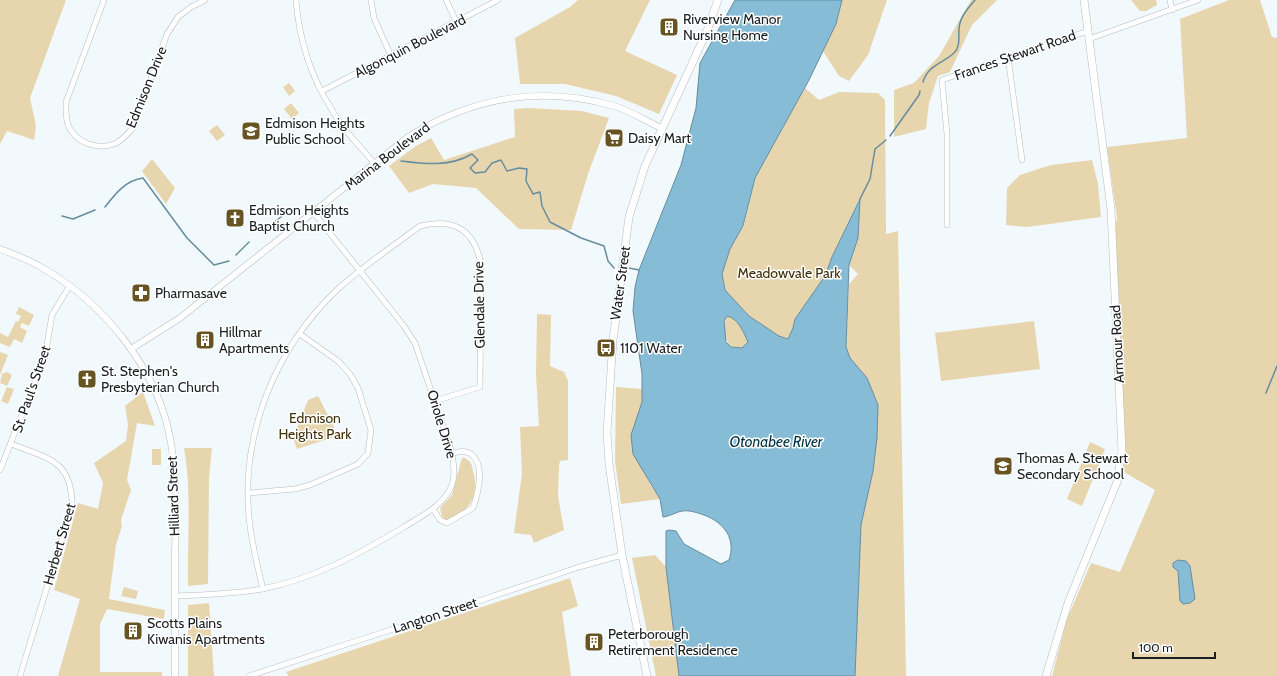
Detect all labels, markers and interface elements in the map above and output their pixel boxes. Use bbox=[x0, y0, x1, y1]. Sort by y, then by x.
street label: Algonquin Boulevard bbox=[351, 10, 469, 82]
place label: Riverview Manor Nursing Home bbox=[683, 10, 782, 44]
building icon: Riverview Manor Nursing Home bbox=[658, 16, 680, 38]
street label: Frances Stewart Road bbox=[952, 26, 1078, 84]
street label: Edmison Drive bbox=[121, 44, 171, 130]
place label: Edmison Heights Public School bbox=[265, 114, 365, 148]
street label: Marina Boulevard bbox=[341, 118, 433, 194]
school or university icon: Edmison Heights Public School bbox=[240, 120, 262, 142]
supermarket icon: Daisy Mart bbox=[603, 127, 625, 149]
place label: Daisy Mart bbox=[628, 129, 691, 147]
place label: Edmison Heights Baptist Church bbox=[249, 201, 349, 235]
church icon: Edmison Heights Baptist Church bbox=[224, 207, 246, 229]
street label: Water Street bbox=[606, 245, 634, 321]
street label: Glendale Drive bbox=[469, 261, 489, 349]
park label: Meadowvale Park bbox=[738, 264, 841, 282]
pharmacy icon: Pharmasave bbox=[130, 282, 152, 304]
place label: Pharmasave bbox=[155, 284, 227, 302]
street label: Armour Road bbox=[1106, 304, 1128, 384]
place label: Hillmar Apartments bbox=[219, 323, 289, 357]
building icon: Hillmar Apartments bbox=[194, 329, 216, 351]
bus stop icon: 1101 Water bbox=[595, 337, 617, 359]
place label: 1101 Water bbox=[620, 339, 683, 357]
street label: St. Paul's Street bbox=[8, 343, 54, 435]
place label: St. Stephen's Presbyterian Church bbox=[101, 362, 219, 396]
church icon: St. Stephen's Presbyterian Church bbox=[76, 368, 98, 390]
street label: Oriole Drive bbox=[423, 388, 461, 460]
park label: Edmison Heights Park bbox=[278, 409, 352, 443]
water label: Otonabee River bbox=[730, 433, 824, 451]
place label: Thomas A. Stewart Secondary School bbox=[1017, 449, 1128, 483]
street label: Hilliard Street bbox=[163, 455, 183, 536]
school or university icon: Thomas A. Stewart Secondary School bbox=[992, 455, 1014, 477]
street label: Herbert Street bbox=[39, 501, 79, 587]
street label: Langton Street bbox=[390, 593, 480, 637]
place label: Scotts Plains Kiwanis Apartments bbox=[147, 614, 265, 648]
building icon: Scotts Plains Kiwanis Apartments bbox=[122, 620, 144, 642]
place label: Peterborough Retirement Residence bbox=[608, 625, 738, 659]
building icon: Peterborough Retirement Residence bbox=[583, 631, 605, 653]
scale bar bbox=[1133, 634, 1215, 660]
text: 100 m bbox=[1139, 640, 1173, 655]

